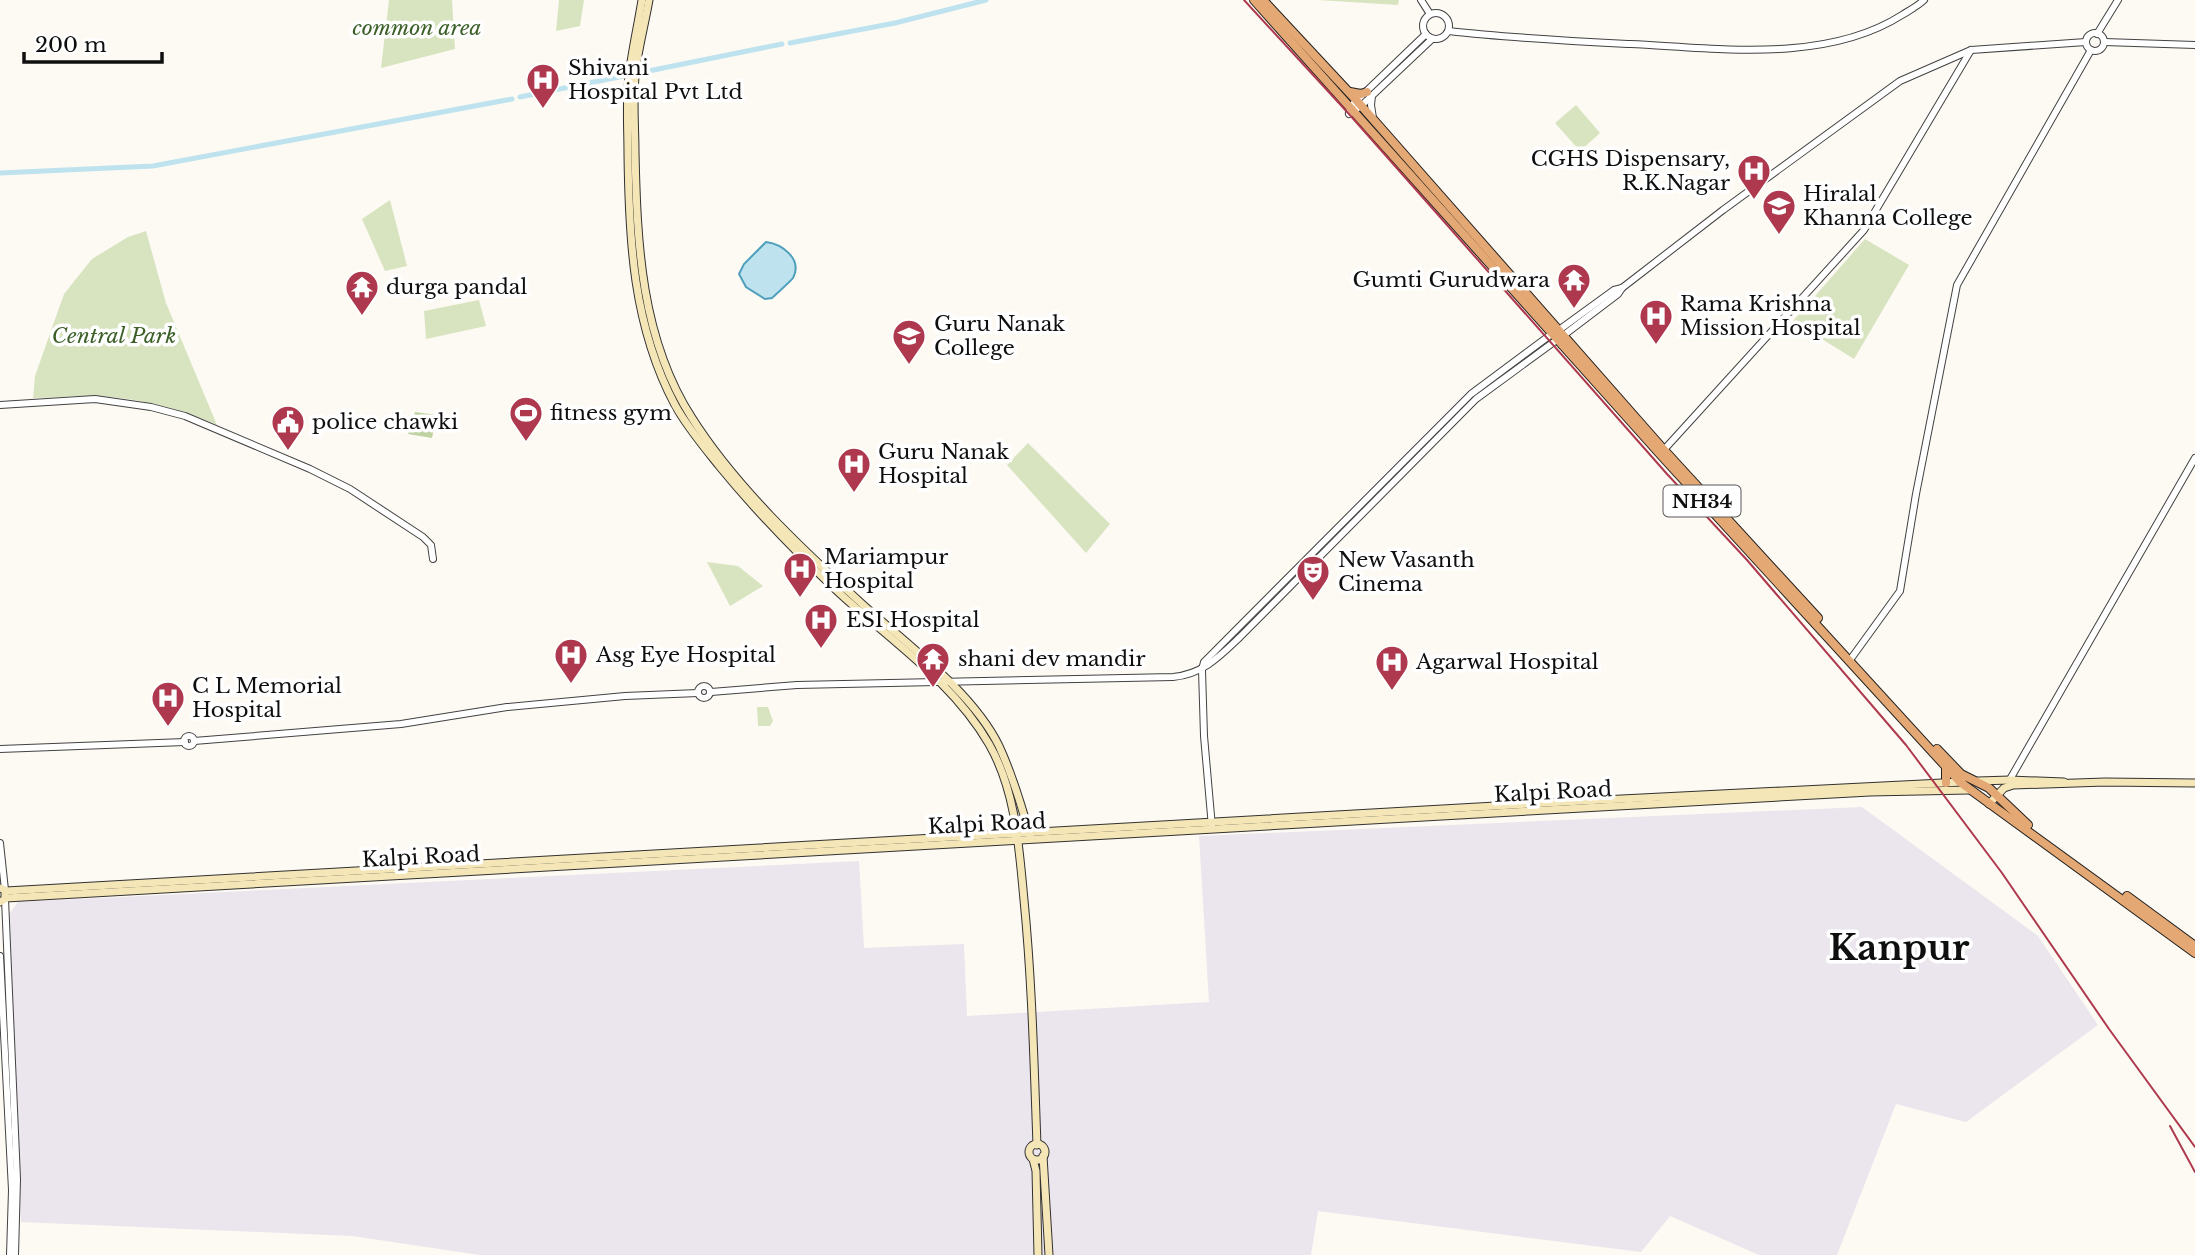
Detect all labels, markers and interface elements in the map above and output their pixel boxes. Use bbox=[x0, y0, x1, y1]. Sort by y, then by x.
park label: common area bbox=[353, 15, 482, 41]
scale bar bbox=[24, 21, 163, 65]
text: 200 m bbox=[35, 32, 107, 58]
place label: Shivani Hospital Pvt Ltd bbox=[568, 55, 743, 105]
hospital icon: Shivani Hospital Pvt Ltd bbox=[524, 61, 562, 110]
place label: CGHS Dispensary, R.K.Nagar bbox=[1531, 146, 1730, 196]
hospital icon: CGHS Dispensary, R.K.Nagar bbox=[1735, 152, 1773, 201]
place label: Hiralal Khanna College bbox=[1803, 181, 1973, 231]
school or university icon: Hiralal Khanna College bbox=[1760, 187, 1798, 236]
temple icon: Gumti Gurudwara bbox=[1555, 261, 1593, 310]
place label: Gumti Gurudwara bbox=[1353, 267, 1550, 293]
temple icon: durga pandal bbox=[343, 268, 381, 317]
place label: durga pandal bbox=[386, 274, 527, 300]
place label: Rama Krishna Mission Hospital bbox=[1680, 291, 1861, 341]
hospital icon: Rama Krishna Mission Hospital bbox=[1637, 297, 1675, 346]
place label: Guru Nanak College bbox=[934, 311, 1065, 361]
school or university icon: Guru Nanak College bbox=[890, 317, 928, 366]
park label: Central Park bbox=[52, 323, 176, 349]
sports icon: fitness gym bbox=[507, 394, 545, 443]
place label: fitness gym bbox=[550, 400, 672, 426]
public building icon: police chawki bbox=[269, 403, 307, 452]
place label: police chawki bbox=[312, 409, 458, 435]
place label: Guru Nanak Hospital bbox=[878, 439, 1009, 489]
hospital icon: Guru Nanak Hospital bbox=[835, 445, 873, 494]
road number: NH34 bbox=[1664, 486, 1740, 516]
place label: Mariampur Hospital bbox=[824, 544, 948, 594]
place label: New Vasanth Cinema bbox=[1338, 547, 1475, 597]
hospital icon: Mariampur Hospital bbox=[781, 550, 819, 599]
theatre icon: New Vasanth Cinema bbox=[1294, 553, 1332, 602]
hospital icon: ESI Hospital bbox=[802, 601, 840, 650]
place label: ESI Hospital bbox=[846, 607, 980, 633]
hospital icon: Asg Eye Hospital bbox=[552, 636, 590, 685]
temple icon: shani dev mandir bbox=[914, 640, 952, 689]
place label: Asg Eye Hospital bbox=[595, 642, 776, 668]
hospital icon: Agarwal Hospital bbox=[1373, 643, 1411, 692]
place label: shani dev mandir bbox=[958, 646, 1145, 672]
place label: Agarwal Hospital bbox=[1415, 649, 1599, 675]
place label: C L Memorial Hospital bbox=[192, 673, 342, 723]
hospital icon: C L Memorial Hospital bbox=[149, 679, 187, 728]
street label: Kalpi Road bbox=[1493, 776, 1613, 808]
street label: Kalpi Road bbox=[927, 808, 1047, 840]
street label: Kalpi Road bbox=[361, 841, 481, 873]
district label: Kanpur bbox=[1829, 926, 1970, 969]

